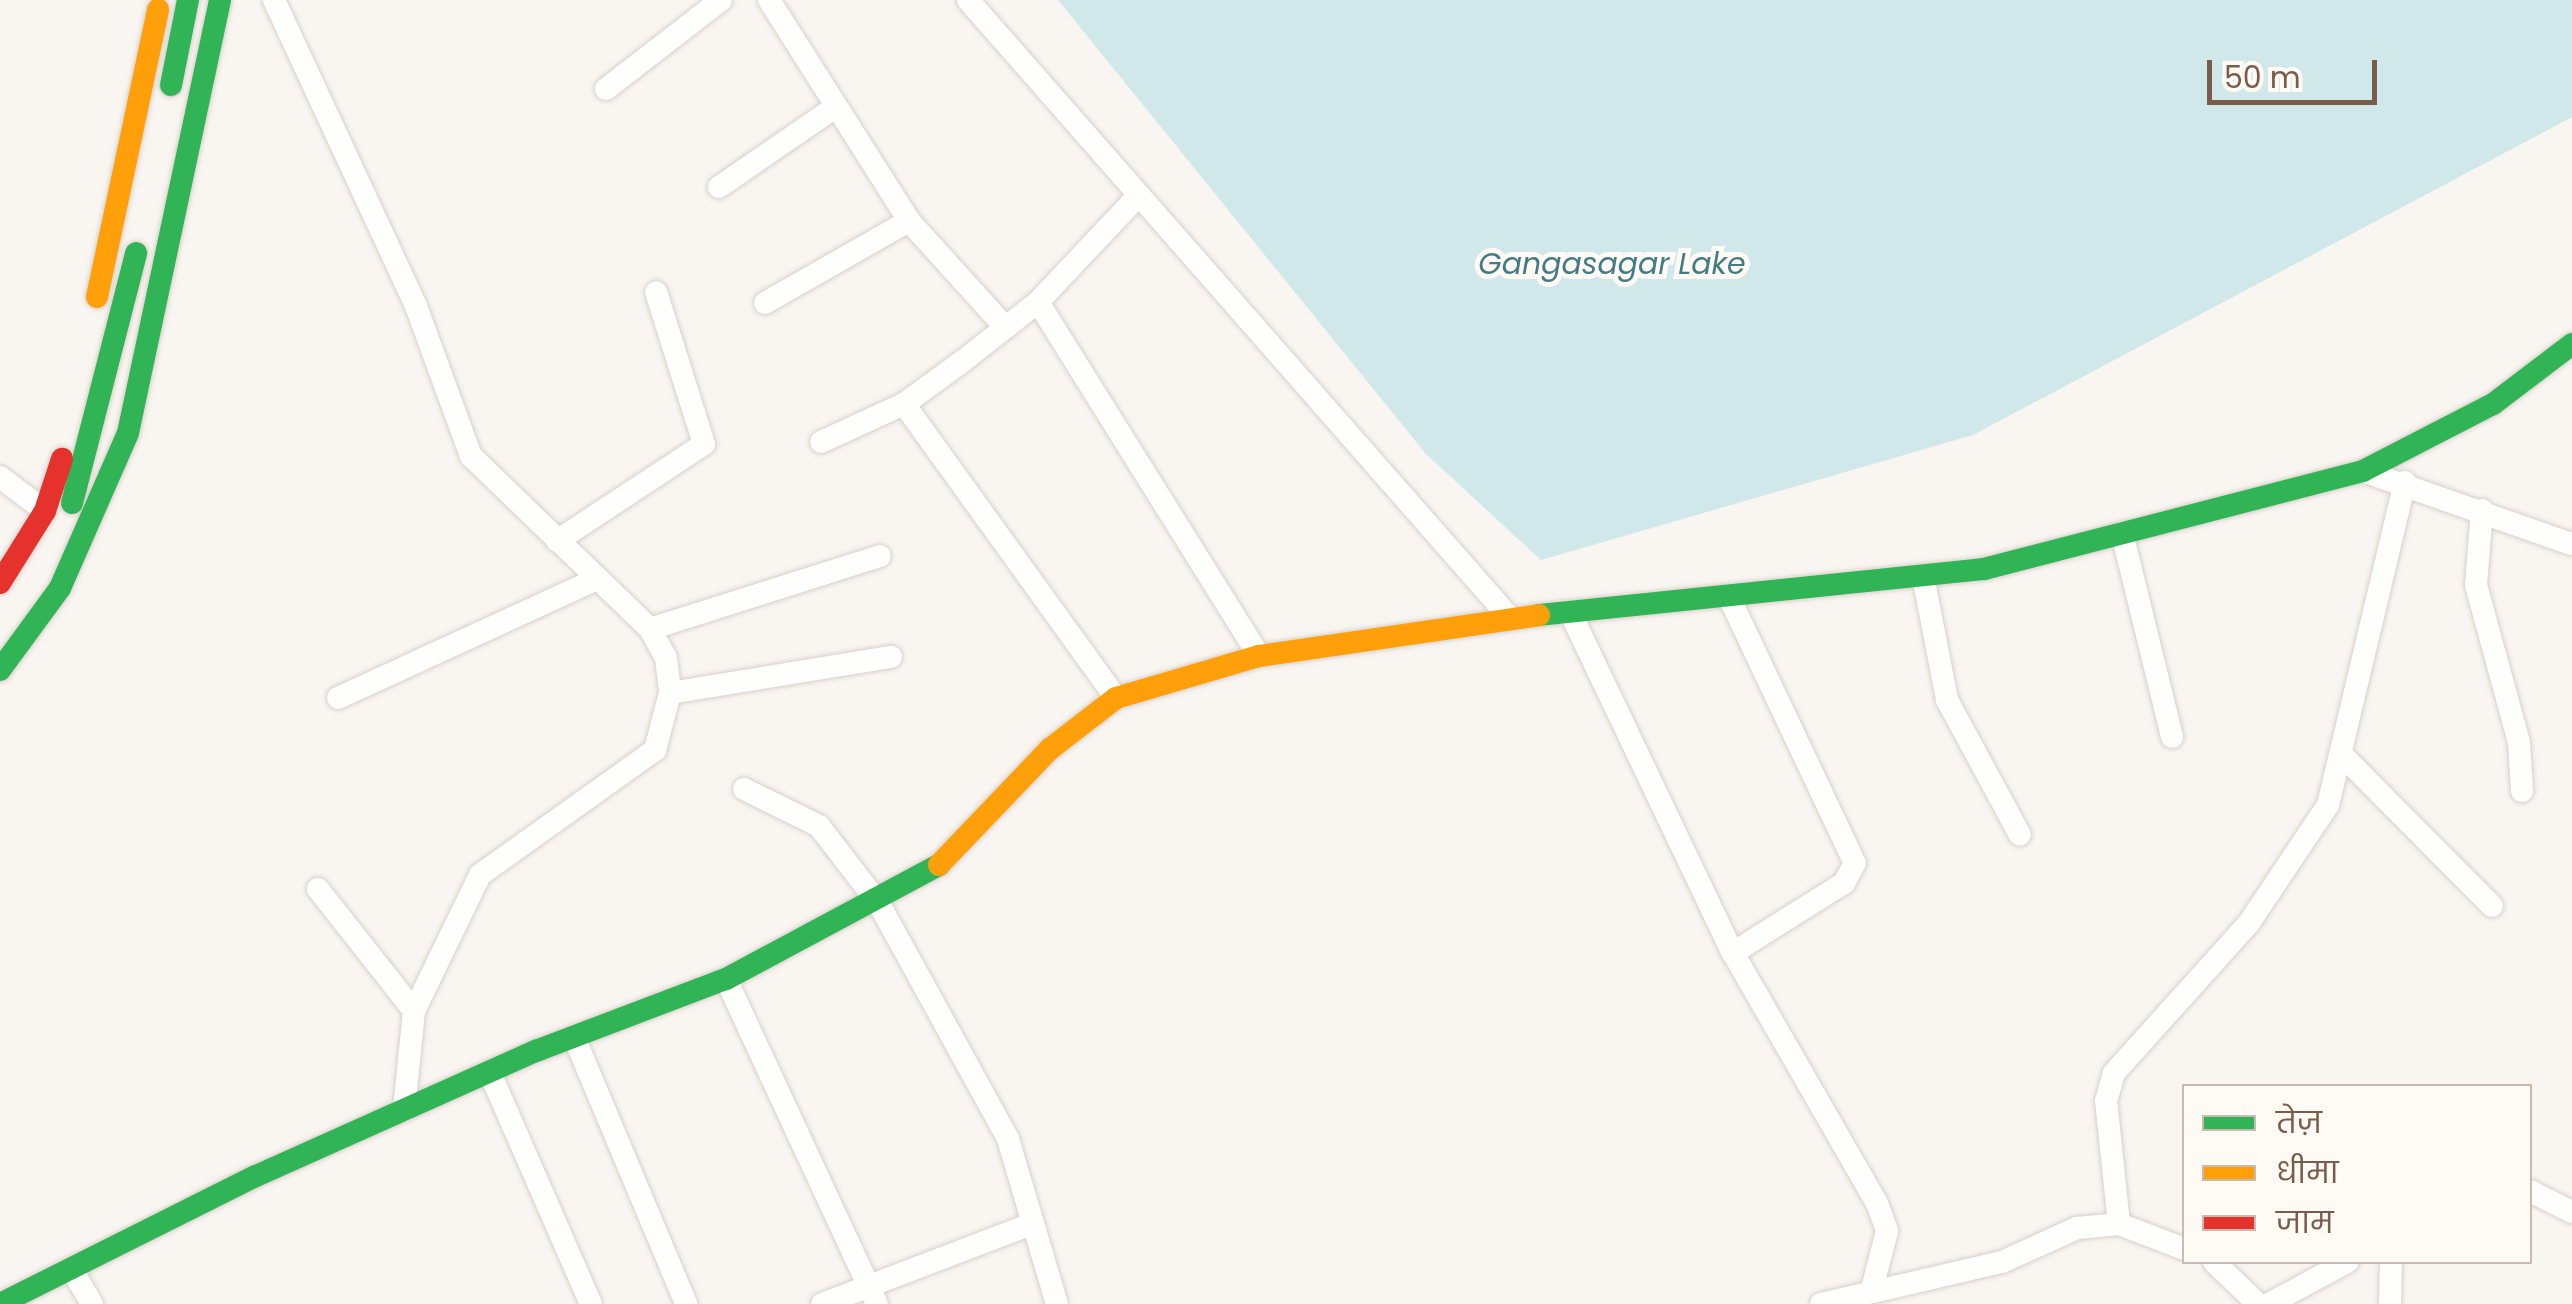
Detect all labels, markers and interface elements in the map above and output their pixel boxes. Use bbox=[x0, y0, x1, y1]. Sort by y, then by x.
scale bar bbox=[2212, 40, 2382, 102]
text: 50 m bbox=[2224, 56, 2301, 99]
water label: Gangasagar Lake bbox=[1478, 246, 1746, 282]
legend bbox=[2182, 1084, 2532, 1264]
text: तेज़ bbox=[2276, 1101, 2322, 1144]
text: धीमा bbox=[2276, 1151, 2339, 1194]
text: जाम bbox=[2276, 1201, 2334, 1244]

